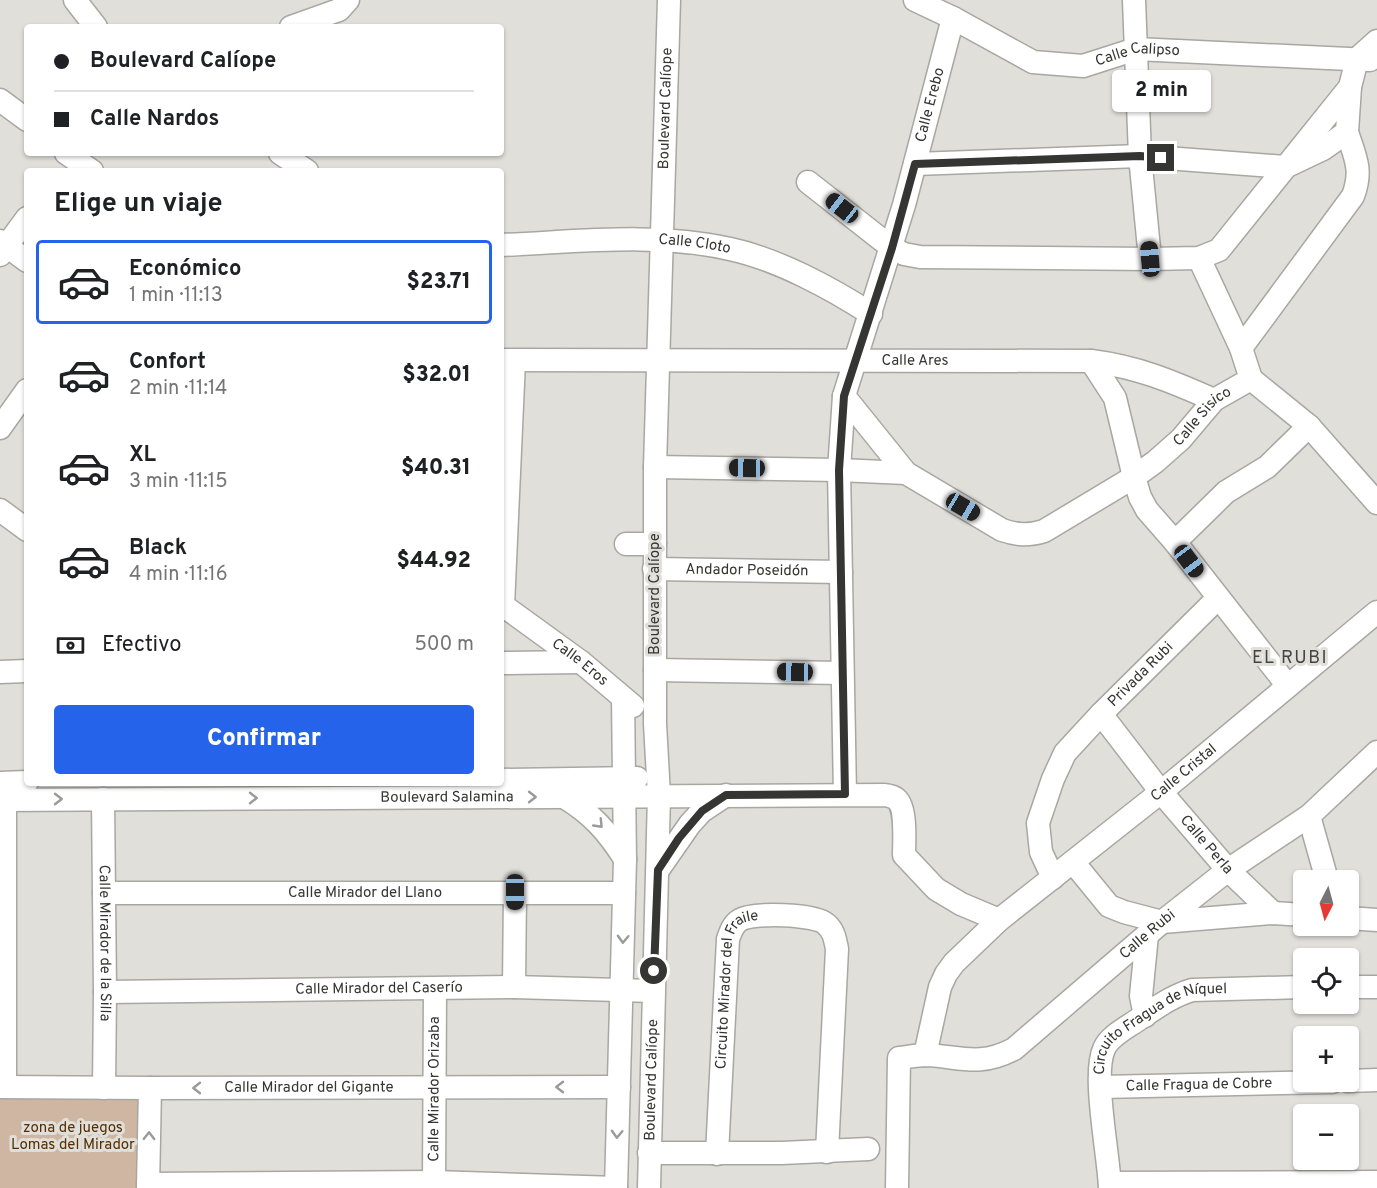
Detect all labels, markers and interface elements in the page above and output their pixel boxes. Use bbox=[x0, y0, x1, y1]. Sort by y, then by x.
street label: Calle Calipso bbox=[1093, 39, 1180, 71]
street label: Boulevard Calíope bbox=[654, 47, 677, 170]
text: Boulevard Calíope bbox=[90, 48, 276, 75]
street label: Calle Erebo bbox=[911, 65, 949, 144]
callout: 2 min bbox=[1112, 71, 1210, 113]
text: 2 min bbox=[1135, 78, 1188, 104]
text: Calle Nardos bbox=[90, 106, 219, 133]
route end bbox=[1147, 144, 1174, 171]
text: Elige un viaje bbox=[54, 187, 223, 221]
car bbox=[822, 190, 862, 226]
street label: Calle Cloto bbox=[658, 230, 733, 258]
car bbox=[1139, 240, 1161, 278]
icon: car bbox=[57, 255, 111, 309]
text: Económico bbox=[129, 256, 242, 283]
text: $23.71 bbox=[407, 269, 471, 296]
text: 1 min · 11:13 bbox=[129, 283, 223, 309]
icon: car bbox=[57, 348, 111, 402]
text: Confort bbox=[129, 349, 206, 376]
street label: Calle Ares bbox=[881, 351, 949, 370]
text: $32.01 bbox=[402, 362, 471, 389]
text: 2 min · 11:14 bbox=[129, 376, 228, 402]
street label: Calle Sisico bbox=[1169, 383, 1235, 451]
icon: car bbox=[57, 441, 111, 495]
text: XL bbox=[129, 442, 156, 469]
text: $40.31 bbox=[401, 455, 471, 482]
car bbox=[729, 459, 765, 477]
text: 3 min · 11:15 bbox=[129, 469, 228, 495]
car bbox=[943, 490, 983, 524]
street label: Boulevard Calíope bbox=[646, 533, 665, 655]
icon: car bbox=[57, 534, 111, 588]
text: Black bbox=[129, 535, 187, 562]
car bbox=[1171, 541, 1207, 581]
text: $44.92 bbox=[396, 548, 471, 575]
street label: Andador Poseidón bbox=[685, 560, 809, 581]
text: 4 min · 11:16 bbox=[129, 562, 228, 588]
icon: cash bbox=[54, 629, 87, 662]
text: Efectivo bbox=[102, 632, 182, 659]
text: 500 m bbox=[414, 632, 474, 658]
street label: Calle Eros bbox=[548, 634, 612, 690]
street label: Privada Rubi bbox=[1104, 638, 1178, 711]
district label: EL RUBI bbox=[1252, 647, 1328, 670]
car bbox=[777, 663, 813, 681]
button: Confirmar bbox=[54, 705, 474, 774]
street label: Calle Cristal bbox=[1147, 740, 1221, 806]
street label: Boulevard Salamina bbox=[380, 788, 514, 807]
one-way arrow bbox=[528, 791, 537, 803]
one-way arrow bbox=[249, 792, 258, 804]
one-way arrow bbox=[54, 793, 63, 805]
street label: Calle Perla bbox=[1176, 811, 1237, 878]
one-way arrow bbox=[592, 816, 603, 827]
street label: Calle Mirador de la Silla bbox=[94, 865, 115, 1021]
north arrow bbox=[1293, 870, 1359, 936]
map controls bbox=[1293, 870, 1359, 1170]
car bbox=[506, 874, 524, 910]
street label: Calle Mirador del Llano bbox=[288, 884, 442, 903]
street label: Circuito Mirador del Fraile bbox=[712, 906, 759, 1070]
street label: Calle Rubi bbox=[1116, 906, 1179, 964]
one-way arrow bbox=[617, 934, 630, 943]
button: locate bbox=[1293, 948, 1359, 1014]
route start bbox=[640, 957, 667, 984]
street label: Calle Mirador del Caserío bbox=[295, 978, 463, 999]
street label: Circuito Fragua de Níquel bbox=[1090, 980, 1227, 1075]
street label: Calle Mirador Orizaba bbox=[425, 1016, 444, 1162]
street label: Boulevard Calíope bbox=[641, 1019, 663, 1141]
button: + bbox=[1293, 1026, 1359, 1092]
street label: Calle Fragua de Cobre bbox=[1125, 1074, 1272, 1096]
street label: Calle Mirador del Gigante bbox=[224, 1078, 394, 1097]
one-way arrow bbox=[556, 1081, 565, 1093]
one-way arrow bbox=[193, 1082, 202, 1094]
button: − bbox=[1293, 1104, 1359, 1170]
park label: zona de juegos Lomas del Mirador bbox=[11, 1119, 135, 1155]
one-way arrow bbox=[611, 1129, 624, 1138]
one-way arrow bbox=[143, 1132, 155, 1141]

